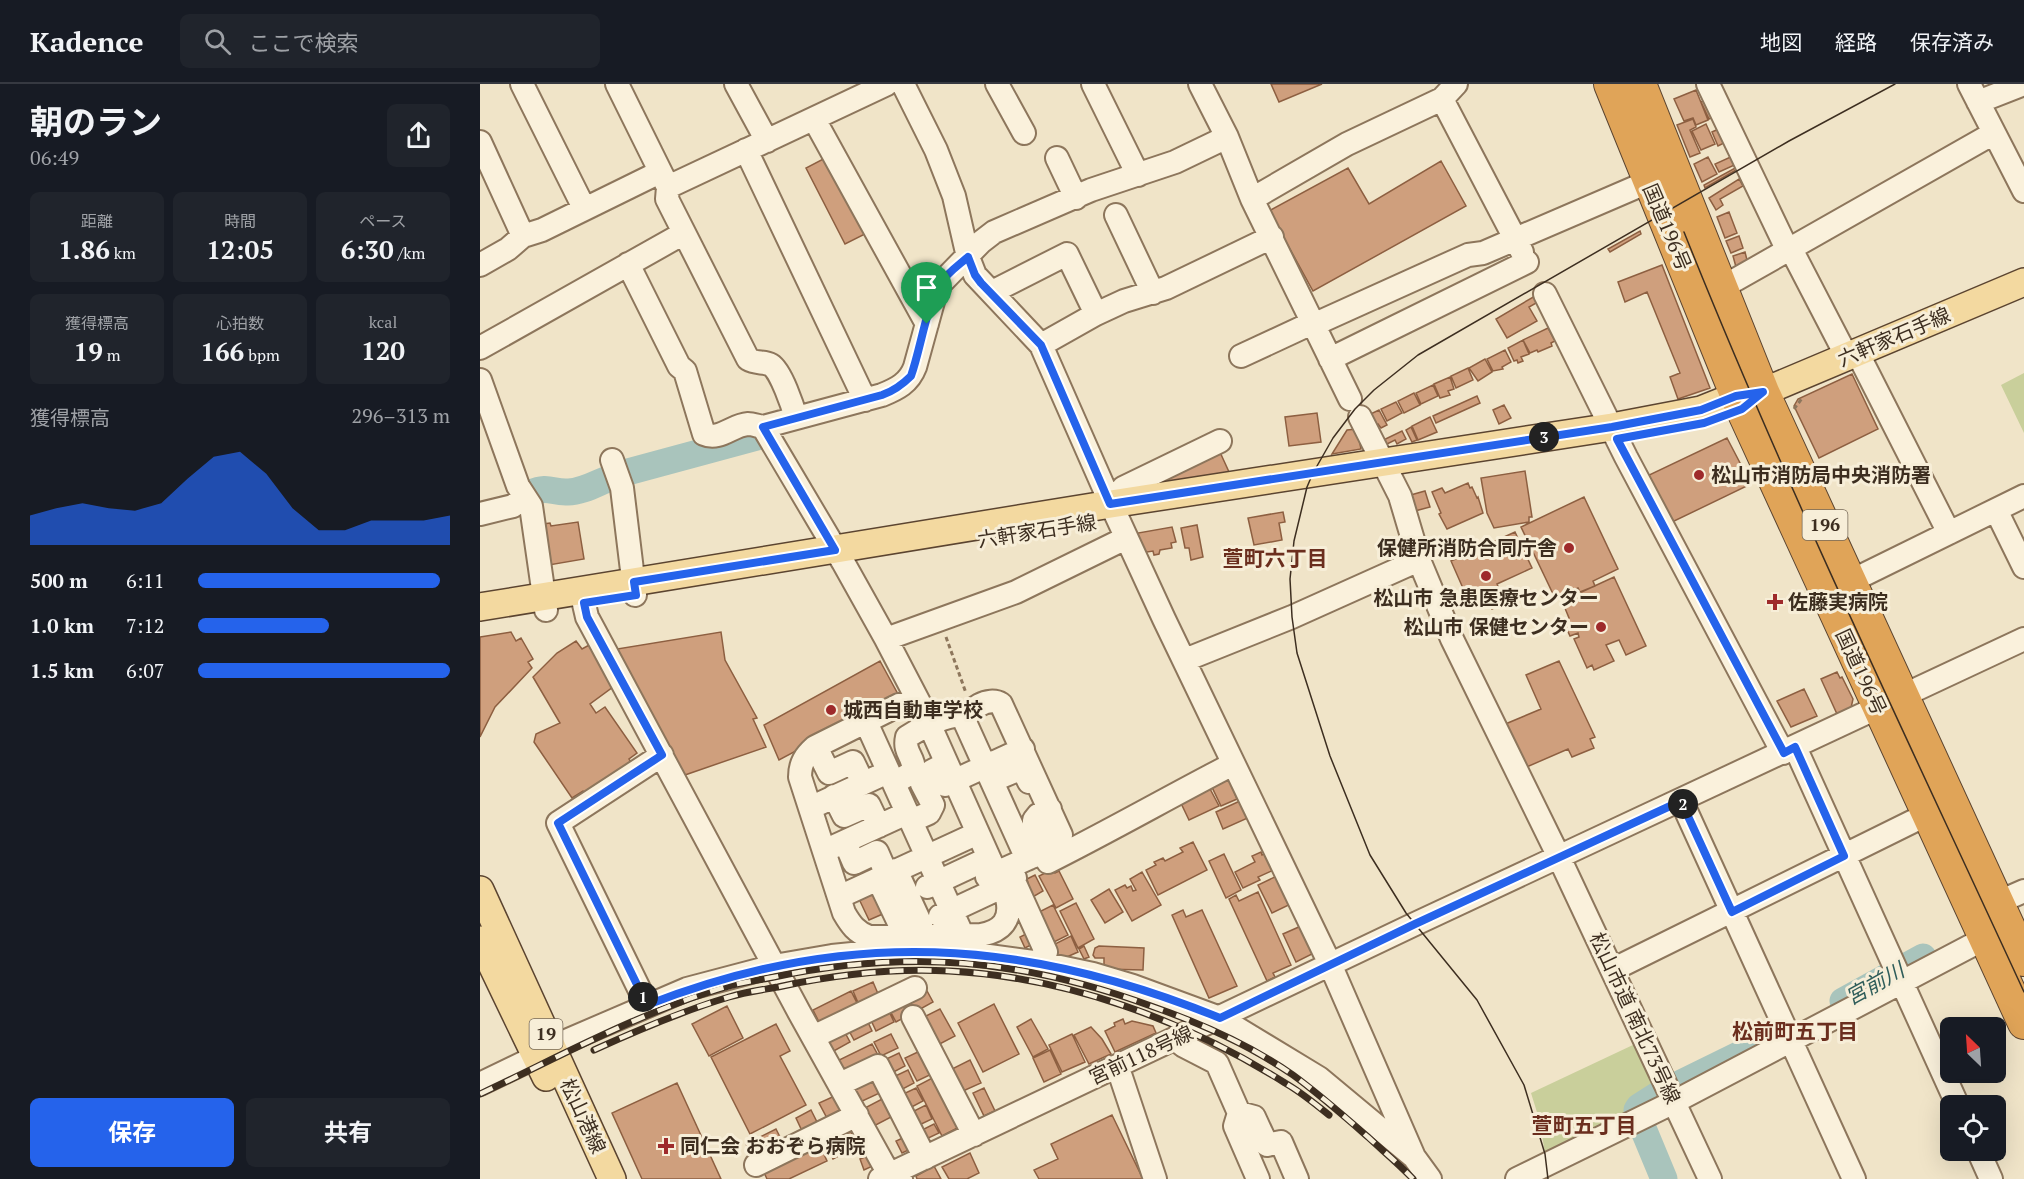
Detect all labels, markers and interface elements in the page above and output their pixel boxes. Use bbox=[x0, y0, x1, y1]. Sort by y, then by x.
search box bbox=[180, 14, 600, 68]
text: Kadence bbox=[30, 23, 144, 60]
icon: search bbox=[201, 25, 234, 58]
text: ここで検索 bbox=[249, 28, 359, 57]
text: 地図 bbox=[1760, 28, 1802, 56]
text: 経路 bbox=[1835, 28, 1877, 56]
text: 保存済み bbox=[1910, 28, 1994, 56]
text: 朝のラン bbox=[30, 100, 162, 143]
button: share bbox=[387, 104, 450, 167]
text: 06:49 bbox=[30, 144, 79, 171]
street label: 国道196号 bbox=[1637, 179, 1698, 274]
text: 距離 bbox=[81, 210, 113, 232]
text: 時間 bbox=[224, 210, 256, 232]
text: ペース bbox=[359, 210, 407, 232]
text: 1.86 bbox=[58, 232, 110, 266]
text: 12:05 bbox=[206, 232, 274, 266]
text: 6:30 bbox=[341, 232, 394, 266]
text: km bbox=[110, 242, 136, 264]
text: /km bbox=[394, 242, 425, 264]
pin bbox=[901, 262, 952, 324]
icon: arrive bbox=[910, 271, 943, 304]
street label: 六軒家石手線 bbox=[1833, 301, 1954, 372]
text: kcal bbox=[369, 311, 397, 333]
text: 獲得標高 bbox=[65, 312, 129, 334]
text: 心拍数 bbox=[216, 312, 264, 334]
text: 120 bbox=[361, 333, 405, 367]
text: 19 bbox=[73, 334, 103, 368]
text: 166 bbox=[200, 334, 244, 368]
text: m bbox=[103, 344, 121, 366]
text: bpm bbox=[244, 344, 280, 366]
text: 296–313 m bbox=[351, 402, 450, 429]
text: 獲得標高 bbox=[30, 404, 110, 431]
pin: 3 bbox=[1529, 422, 1559, 452]
text: 3 bbox=[1539, 426, 1549, 448]
place label: 松山市消防局中央消防署 bbox=[1711, 461, 1931, 488]
marker: 松山市消防局中央消防署 bbox=[1692, 468, 1706, 482]
street label: 六軒家石手線 bbox=[976, 508, 1098, 553]
road number: 196 bbox=[1802, 510, 1848, 540]
place label: 保健所消防合同庁舎 bbox=[1377, 534, 1557, 561]
marker: 保健所消防合同庁舎 bbox=[1562, 541, 1576, 555]
district label: 萱町六丁目 bbox=[1223, 544, 1328, 572]
text: 500 m bbox=[30, 567, 88, 594]
text: 6:11 bbox=[126, 567, 165, 594]
marker: 松山市 急患医療センター bbox=[1479, 569, 1493, 583]
place label: 松山市 急患医療センター bbox=[1373, 584, 1599, 611]
place label: 佐藤実病院 bbox=[1788, 588, 1888, 615]
marker: 佐藤実病院 bbox=[1766, 593, 1784, 611]
text: 1.0 km bbox=[30, 612, 94, 639]
text: 7:12 bbox=[126, 612, 165, 639]
place label: 松山市 保健センター bbox=[1404, 613, 1589, 640]
marker: 松山市 保健センター bbox=[1594, 620, 1608, 634]
street label: 国道196号 bbox=[1830, 624, 1893, 719]
text: 1.5 km bbox=[30, 657, 94, 684]
text: 6:07 bbox=[126, 657, 165, 684]
place label: 城西自動車学校 bbox=[843, 696, 983, 723]
marker: 城西自動車学校 bbox=[824, 703, 838, 717]
pin: 2 bbox=[1668, 789, 1698, 819]
text: 2 bbox=[1678, 793, 1688, 815]
street label: 松山市道 南北73号線 bbox=[1584, 928, 1687, 1108]
water label: 宮前川 bbox=[1840, 955, 1911, 1011]
pin: 1 bbox=[628, 982, 658, 1012]
text: 1 bbox=[638, 986, 648, 1008]
district label: 松前町五丁目 bbox=[1732, 1017, 1858, 1045]
north arrow bbox=[1940, 1017, 2006, 1083]
map controls bbox=[1940, 1017, 2006, 1161]
road number: 19 bbox=[530, 1019, 562, 1049]
street label: 宮前118号線 bbox=[1084, 1019, 1197, 1090]
street label: 松山港線 bbox=[554, 1074, 613, 1158]
button: locate bbox=[1940, 1095, 2006, 1161]
button: 保存 bbox=[30, 1098, 234, 1167]
button: 共有 bbox=[246, 1098, 450, 1167]
district label: 萱町五丁目 bbox=[1532, 1111, 1637, 1139]
place label: 同仁会 おおぞら病院 bbox=[680, 1132, 865, 1159]
marker: 同仁会 おおぞら病院 bbox=[657, 1137, 675, 1155]

